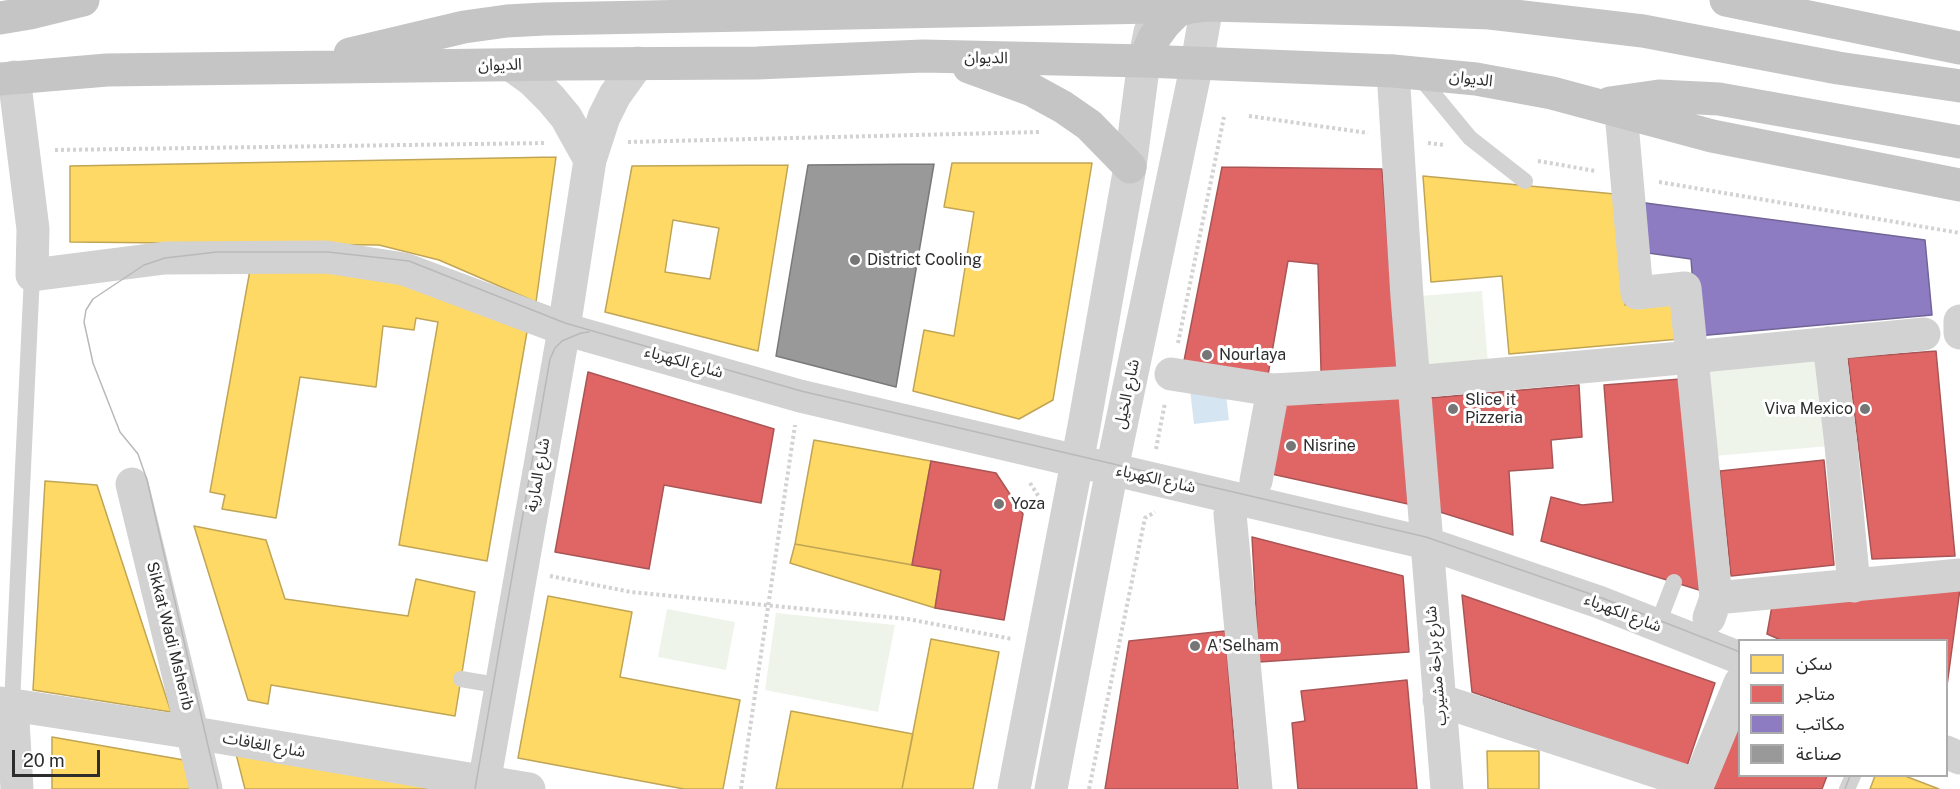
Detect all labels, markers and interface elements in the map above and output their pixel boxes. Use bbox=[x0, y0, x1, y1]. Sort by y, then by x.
street label: الديوان bbox=[964, 48, 1008, 68]
street label: الديوان bbox=[478, 55, 522, 75]
street label: الديوان bbox=[1448, 67, 1494, 91]
place label: District Cooling bbox=[867, 250, 982, 270]
marker: District Cooling bbox=[848, 253, 862, 267]
street label: شارع الكهرباء bbox=[643, 342, 725, 382]
place label: Nourlaya bbox=[1219, 345, 1286, 365]
marker: Nourlaya bbox=[1200, 348, 1214, 362]
street label: شارع الخيل bbox=[1110, 357, 1144, 431]
place label: Slice it Pizzeria bbox=[1465, 390, 1523, 428]
place label: Viva Mexico bbox=[1764, 399, 1853, 419]
marker: Slice it Pizzeria bbox=[1446, 402, 1460, 416]
marker: Viva Mexico bbox=[1858, 402, 1872, 416]
street label: شارع المارية bbox=[522, 436, 554, 514]
place label: Nisrine bbox=[1303, 436, 1356, 456]
marker: Nisrine bbox=[1284, 439, 1298, 453]
street label: شارع الكهرباء bbox=[1115, 461, 1197, 497]
place label: Yoza bbox=[1011, 494, 1045, 514]
marker: Yoza bbox=[992, 497, 1006, 511]
street label: Sikkat Wadi Msherib bbox=[142, 560, 198, 712]
street label: شارع الكهرباء bbox=[1582, 590, 1664, 636]
street label: شارع براحة مشيرب bbox=[1421, 605, 1451, 727]
place label: A'Selham bbox=[1207, 636, 1279, 656]
marker: A'Selham bbox=[1188, 639, 1202, 653]
legend bbox=[1738, 639, 1948, 777]
text: سكن bbox=[1796, 653, 1832, 674]
text: متاجر bbox=[1796, 683, 1835, 704]
text: مكاتب bbox=[1796, 713, 1845, 734]
street label: شارع الغافات bbox=[221, 728, 307, 762]
scale bar bbox=[15, 738, 104, 776]
text: صناعة bbox=[1796, 743, 1841, 764]
text: 20 m bbox=[23, 750, 65, 771]

